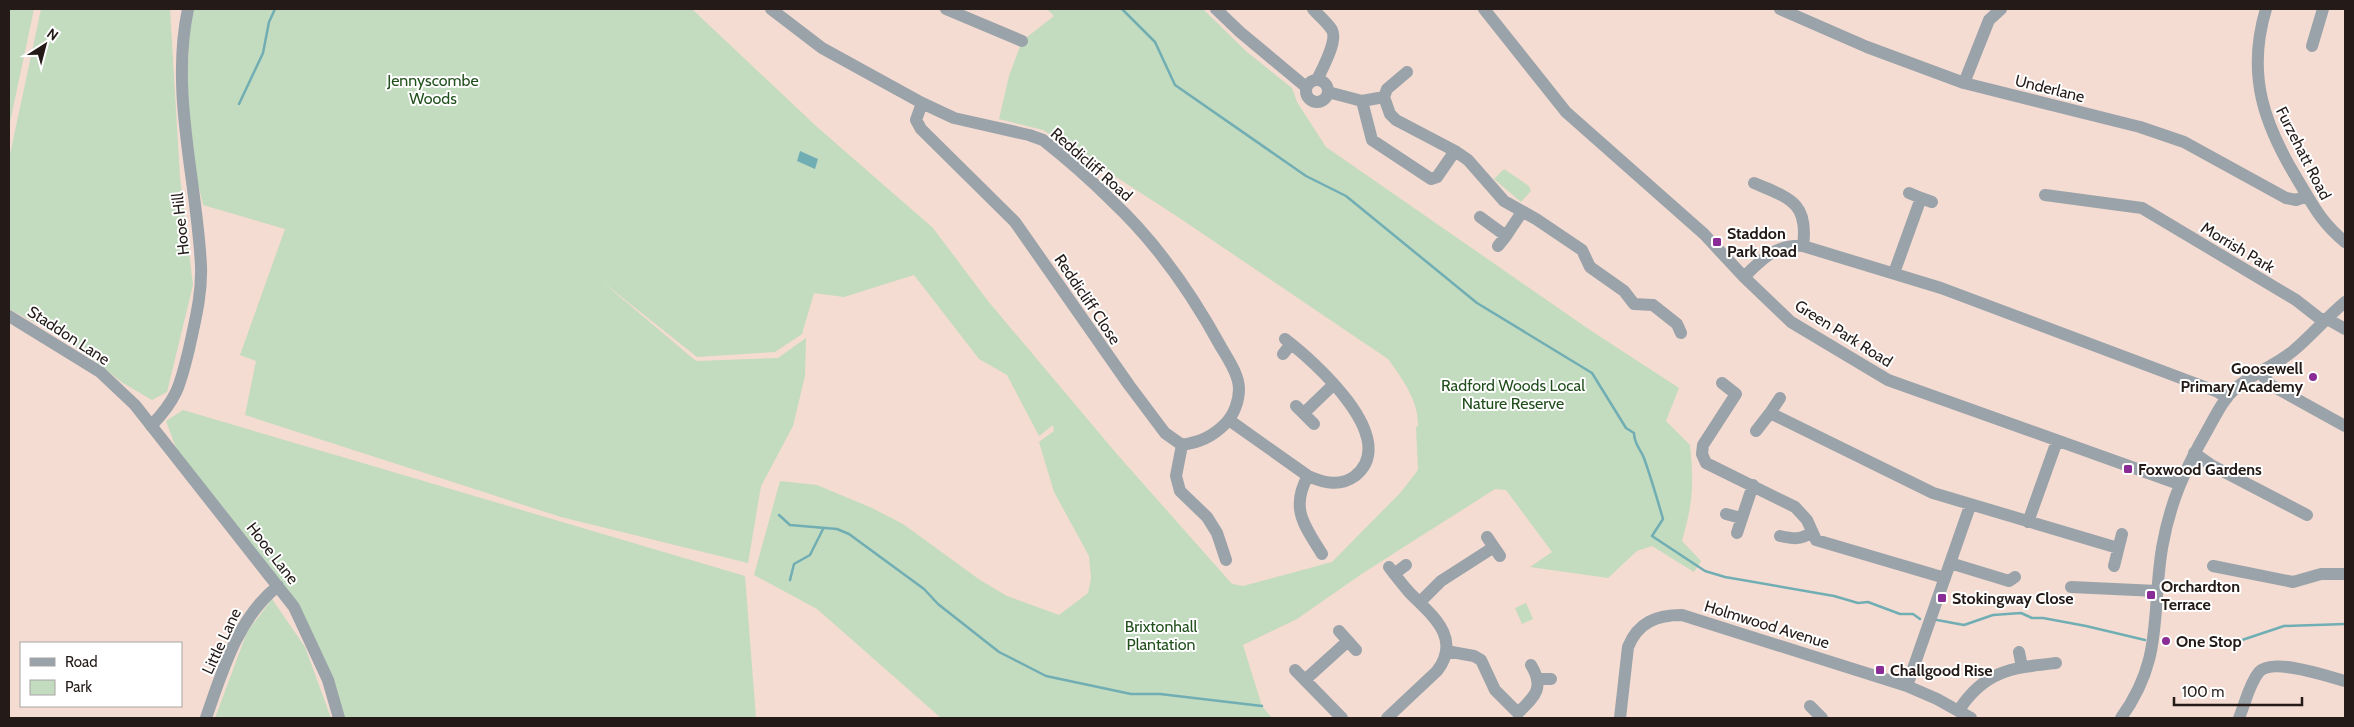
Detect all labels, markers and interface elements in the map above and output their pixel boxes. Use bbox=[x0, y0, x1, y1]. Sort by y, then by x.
north arrow bbox=[20, 20, 70, 70]
text: N bbox=[43, 24, 62, 45]
park label: Jennyscombe Woods bbox=[386, 71, 479, 108]
street label: Underlane bbox=[2013, 71, 2087, 106]
street label: Furzehatt Road bbox=[2272, 103, 2335, 203]
street label: Reddicliff Road bbox=[1047, 124, 1136, 205]
street label: Hooe Hill bbox=[168, 192, 193, 256]
street label: Morrish Park bbox=[2197, 218, 2279, 277]
place label: Staddon Park Road bbox=[1727, 224, 1797, 261]
marker: Staddon Park Road bbox=[1711, 236, 1723, 248]
street label: Reddicliff Close bbox=[1050, 251, 1125, 348]
street label: Green Park Road bbox=[1791, 296, 1896, 371]
street label: Staddon Lane bbox=[24, 302, 113, 369]
place label: Goosewell Primary Academy bbox=[2180, 359, 2303, 396]
marker: Goosewell Primary Academy bbox=[2307, 371, 2319, 383]
park label: Radford Woods Local Nature Reserve bbox=[1441, 376, 1585, 413]
place label: Foxwood Gardens bbox=[2138, 460, 2262, 479]
marker: Foxwood Gardens bbox=[2122, 463, 2134, 475]
street label: Hooe Lane bbox=[243, 519, 303, 588]
place label: Orchardton Terrace bbox=[2161, 577, 2240, 614]
place label: Stokingway Close bbox=[1952, 589, 2074, 608]
marker: Orchardton Terrace bbox=[2145, 589, 2157, 601]
marker: Stokingway Close bbox=[1936, 592, 1948, 604]
street label: Holmwood Avenue bbox=[1702, 596, 1832, 653]
street label: Little Lane bbox=[198, 605, 245, 677]
park label: Brixtonhall Plantation bbox=[1125, 617, 1197, 654]
place label: One Stop bbox=[2176, 632, 2242, 651]
marker: One Stop bbox=[2160, 635, 2172, 647]
legend bbox=[20, 642, 182, 707]
text: Road bbox=[65, 653, 98, 671]
place label: Challgood Rise bbox=[1890, 661, 1993, 680]
marker: Challgood Rise bbox=[1874, 664, 1886, 676]
scale bar bbox=[2174, 674, 2302, 706]
text: Park bbox=[65, 678, 92, 696]
text: 100 m bbox=[2182, 683, 2224, 701]

